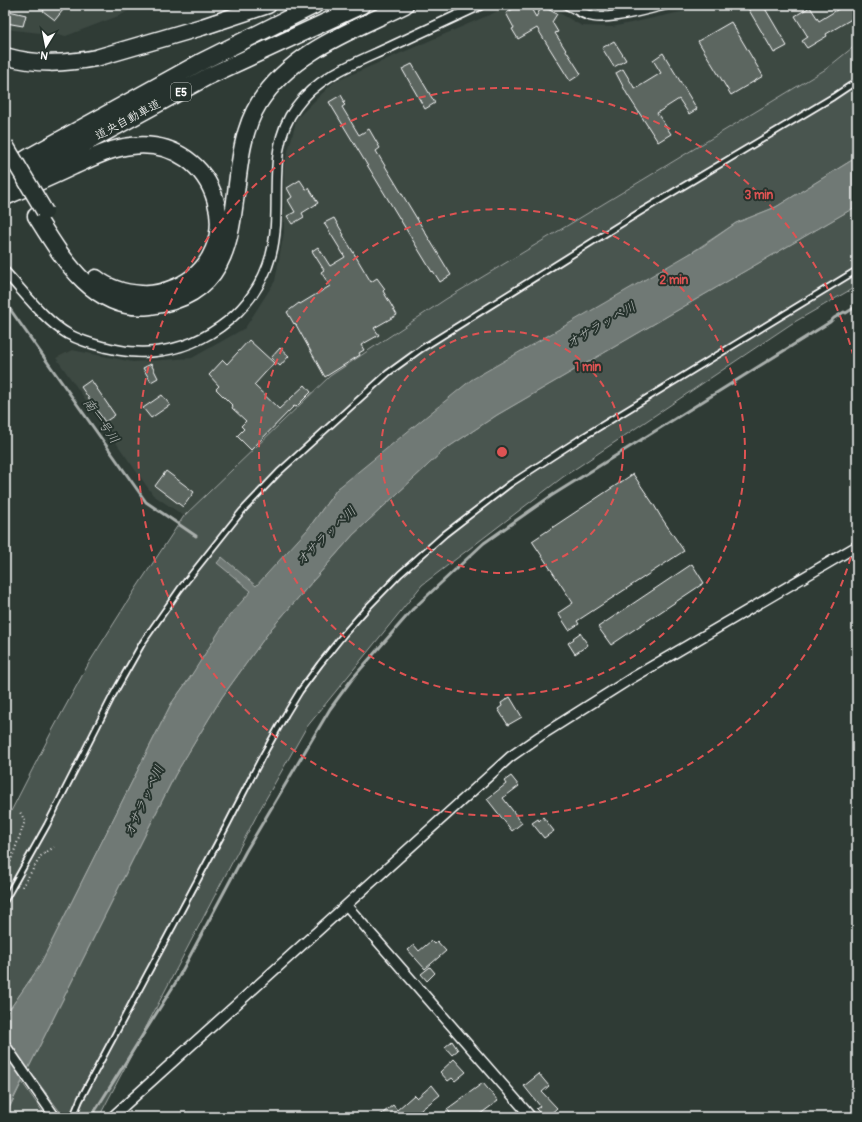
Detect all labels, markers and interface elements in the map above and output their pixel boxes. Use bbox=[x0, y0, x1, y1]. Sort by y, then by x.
north arrow bbox=[26, 26, 66, 66]
text: N bbox=[39, 48, 49, 62]
road number: E5 bbox=[171, 83, 191, 101]
street label: 道央自動車道 bbox=[93, 96, 163, 144]
text: 3 min bbox=[745, 188, 774, 203]
text: 2 min bbox=[660, 273, 689, 288]
water label: オサラッペ川 bbox=[563, 299, 639, 351]
text: 1 min bbox=[575, 360, 602, 375]
water label: 南一号川 bbox=[80, 395, 122, 447]
centre of rings bbox=[495, 445, 509, 459]
water label: オサラッペ川 bbox=[292, 503, 360, 569]
water label: オサラッペ川 bbox=[120, 762, 168, 840]

